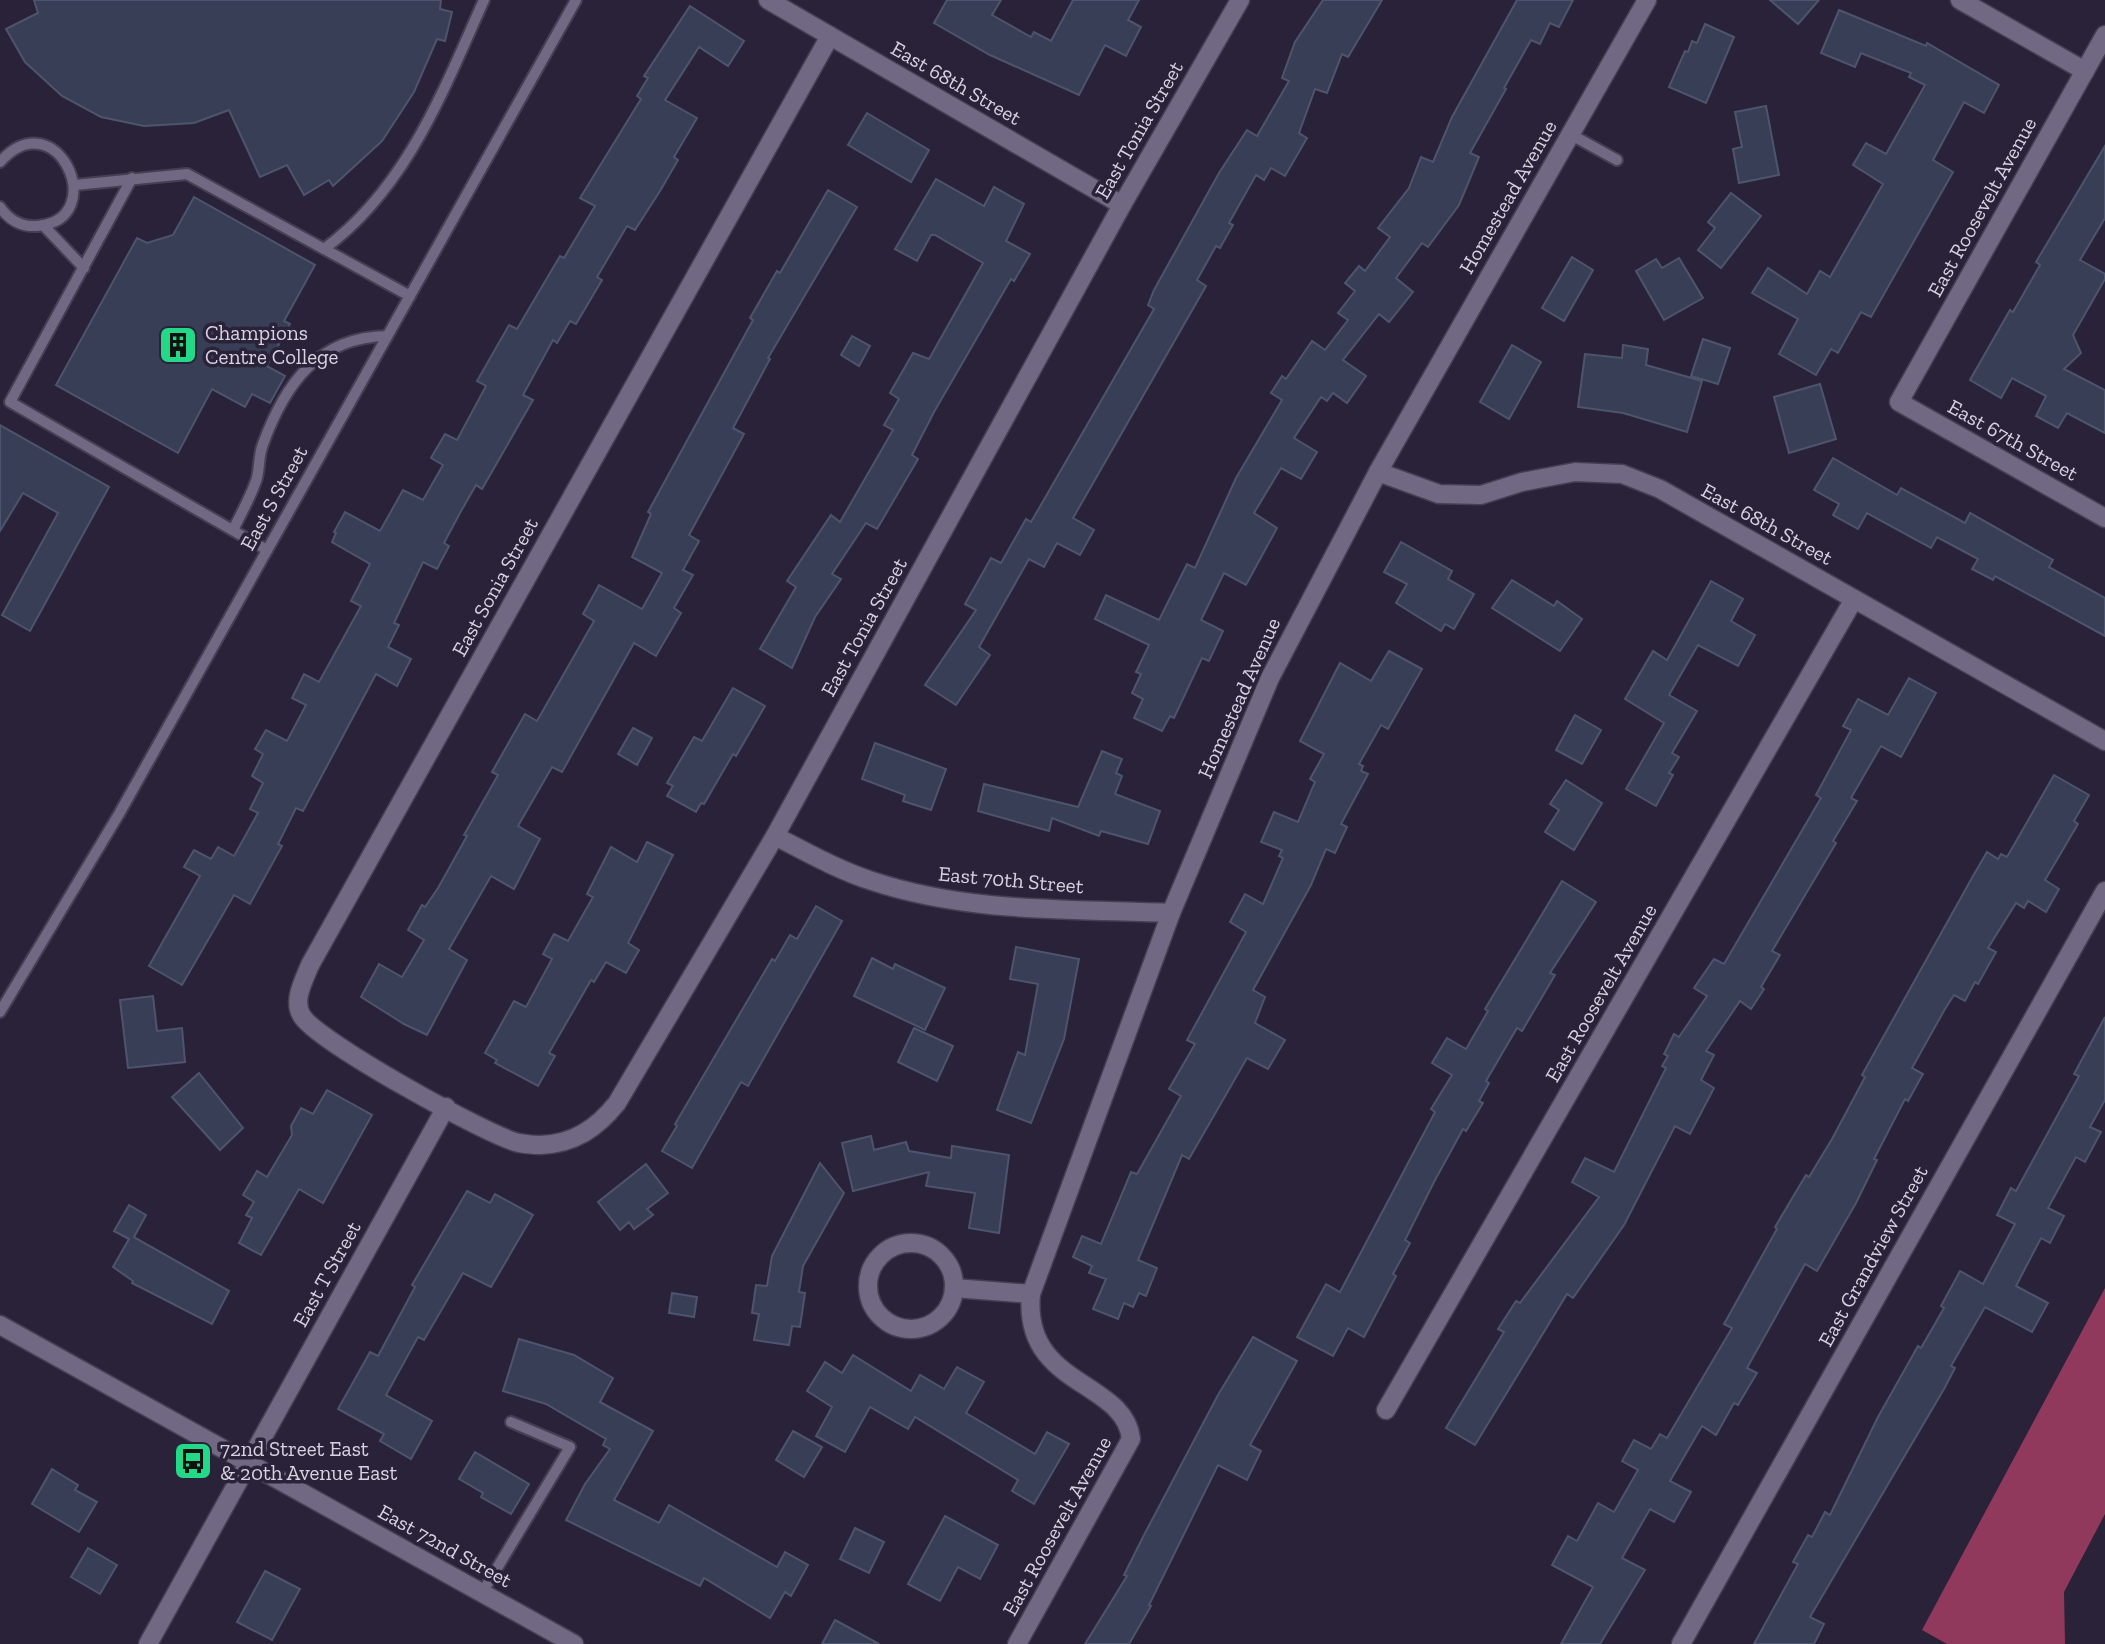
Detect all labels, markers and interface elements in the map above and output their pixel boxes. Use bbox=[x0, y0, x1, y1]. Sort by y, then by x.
street label: East 68th Street bbox=[887, 35, 1026, 130]
street label: East Tonia Street bbox=[1089, 56, 1188, 203]
street label: East Roosevelt Avenue bbox=[1922, 112, 2041, 301]
street label: Homestead Avenue bbox=[1453, 115, 1562, 278]
place label: Champions Centre College bbox=[205, 320, 339, 369]
building icon: Champions Centre College bbox=[157, 324, 199, 366]
street label: East 67th Street bbox=[1944, 394, 2083, 486]
street label: East S Street bbox=[235, 441, 313, 554]
street label: East 68th Street bbox=[1697, 477, 1837, 570]
street label: East Sonia Street bbox=[446, 513, 543, 660]
street label: East Tonia Street bbox=[815, 553, 912, 700]
street label: Homestead Avenue bbox=[1192, 613, 1285, 782]
street label: East 70th Street bbox=[937, 861, 1085, 898]
street label: East Roosevelt Avenue bbox=[1539, 899, 1662, 1086]
street label: East Grandview Street bbox=[1812, 1161, 1933, 1351]
street label: East T Street bbox=[287, 1217, 366, 1331]
street label: East Roosevelt Avenue bbox=[997, 1431, 1116, 1620]
place label: 72nd Street East & 20th Avenue East bbox=[220, 1436, 397, 1485]
bus stop icon: 72nd Street East & 20th Avenue East bbox=[172, 1440, 214, 1482]
street label: East 72nd Street bbox=[374, 1499, 516, 1593]

